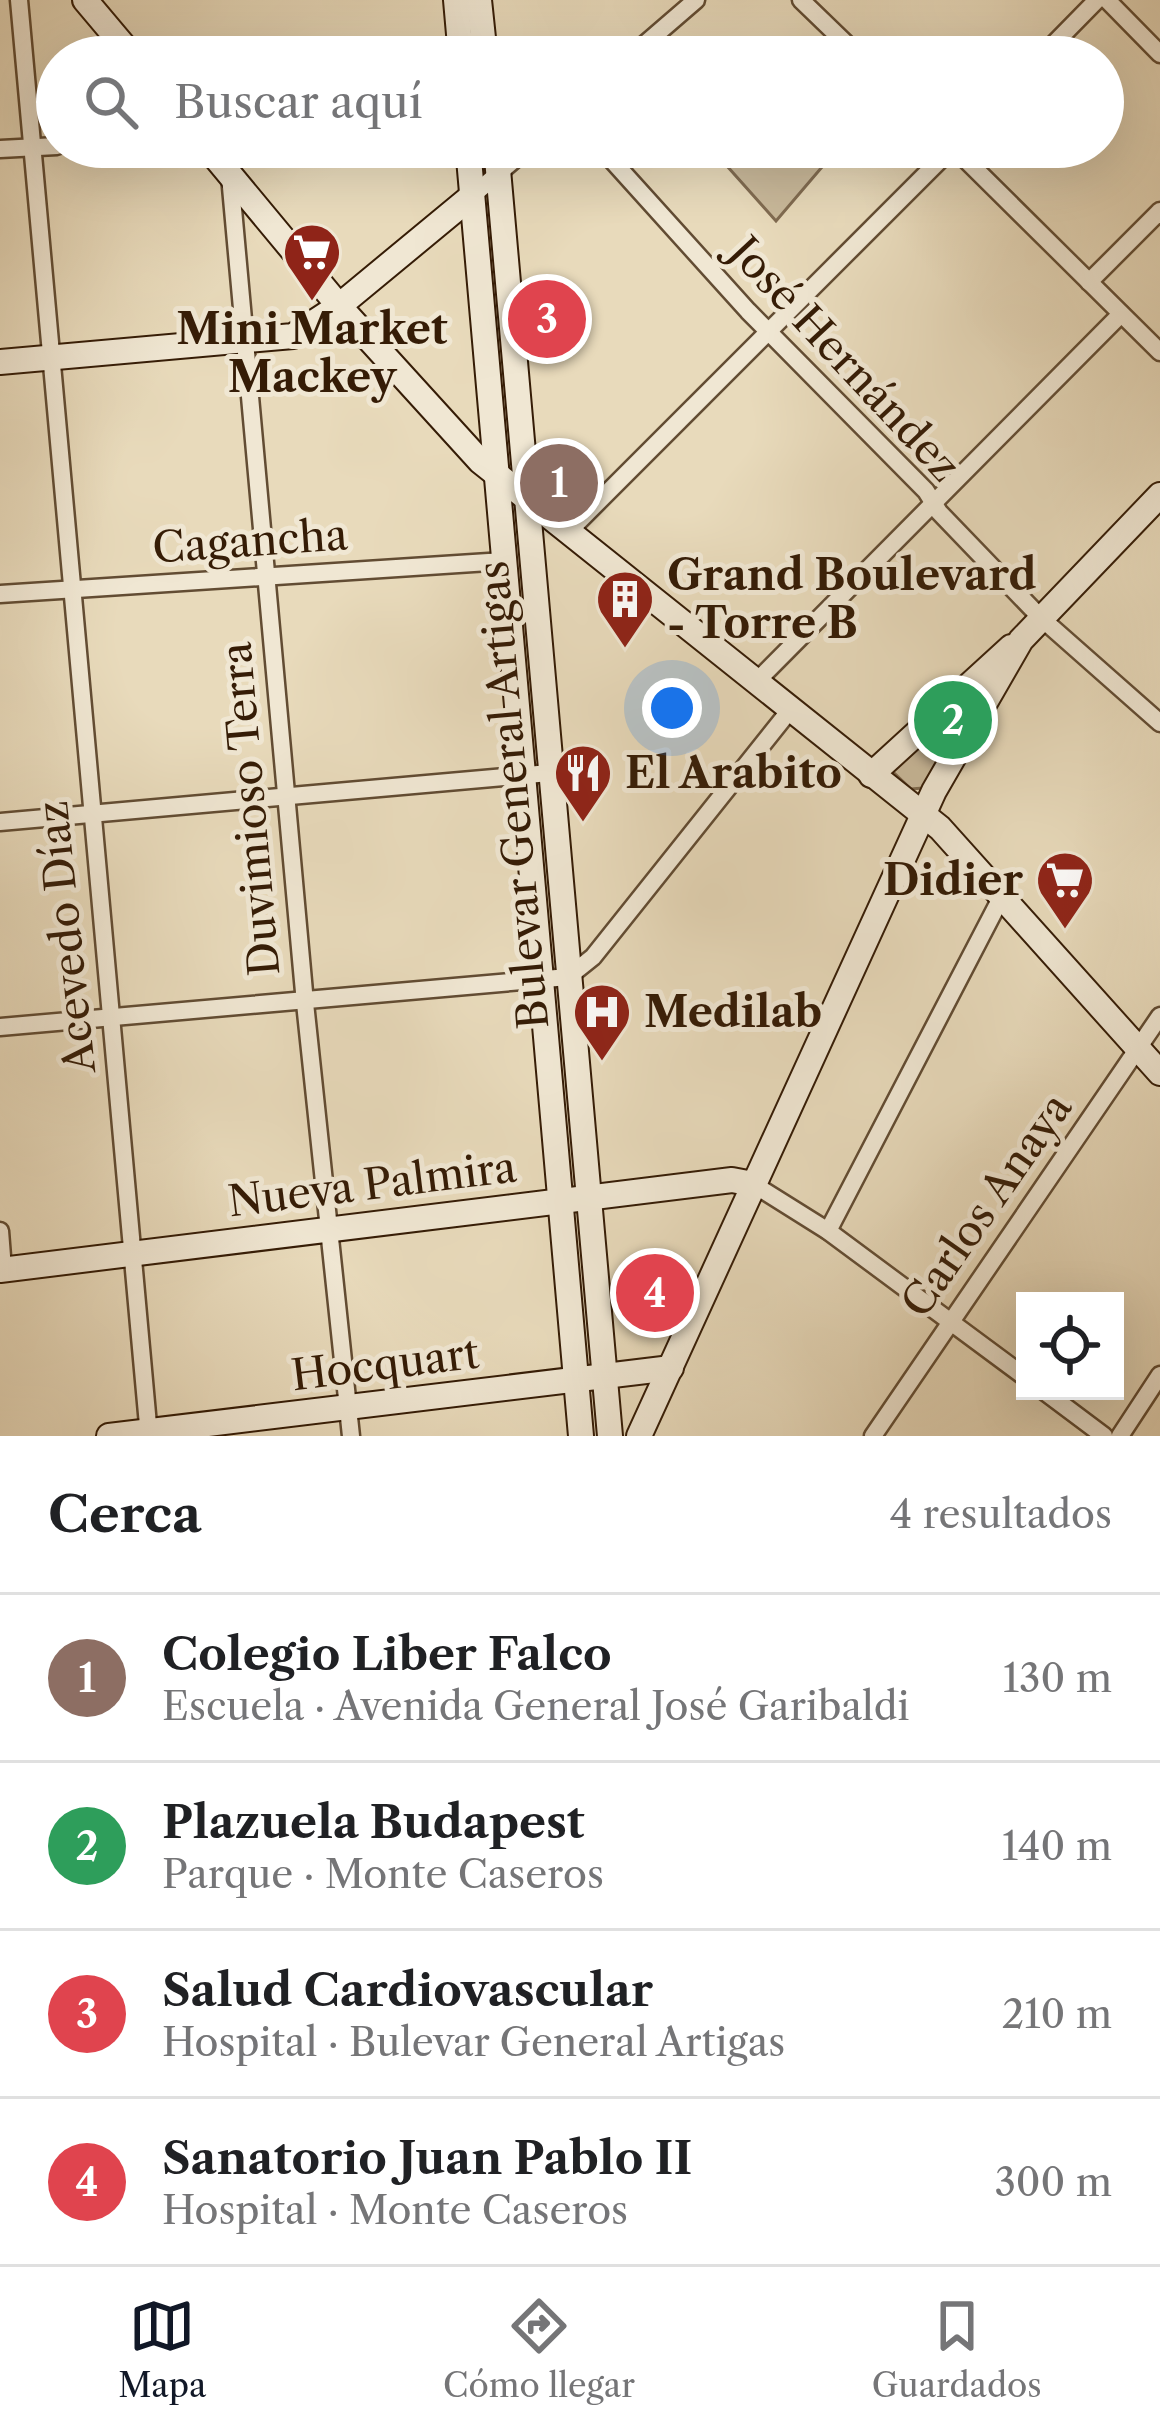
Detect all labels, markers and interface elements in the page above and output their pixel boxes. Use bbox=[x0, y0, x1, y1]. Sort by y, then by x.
search box bbox=[36, 36, 1124, 168]
icon: search bbox=[78, 69, 144, 135]
text: Buscar aquí bbox=[174, 74, 423, 130]
supermarket icon: Mini Market Mackey bbox=[281, 221, 343, 303]
street label: José Hernández bbox=[715, 222, 971, 492]
pin: 3 bbox=[508, 274, 586, 364]
place label: Mini Market Mackey bbox=[176, 303, 448, 403]
pin: 1 bbox=[520, 438, 598, 528]
street label: Cagancha bbox=[151, 508, 350, 574]
place label: Grand Boulevard - Torre B bbox=[667, 549, 1037, 649]
street label: Bulevar General Artigas bbox=[467, 559, 559, 1031]
building icon: Grand Boulevard - Torre B bbox=[594, 568, 656, 650]
street label: Duvimioso Terra bbox=[209, 639, 291, 978]
pin: 2 bbox=[914, 675, 992, 765]
your location bbox=[642, 678, 702, 738]
restaurant icon: El Arabito bbox=[552, 742, 614, 824]
place label: El Arabito bbox=[625, 747, 842, 799]
street label: Acevedo Díaz bbox=[26, 798, 106, 1077]
supermarket icon: Didier bbox=[1034, 849, 1096, 931]
place label: Didier bbox=[883, 854, 1023, 906]
hospital icon: Medilab bbox=[571, 981, 633, 1063]
place label: Medilab bbox=[644, 986, 822, 1038]
street label: Carlos Anaya bbox=[890, 1082, 1083, 1327]
street label: Nueva Palmira bbox=[225, 1140, 520, 1227]
pin: 4 bbox=[616, 1248, 694, 1338]
map controls bbox=[1016, 1292, 1124, 1400]
button: locate bbox=[1016, 1292, 1124, 1400]
street label: Hocquart bbox=[288, 1327, 482, 1401]
text: Cerca bbox=[48, 1483, 202, 1545]
text: 4 resultados bbox=[890, 1490, 1112, 1538]
text: Colegio Liber Falco bbox=[162, 1626, 612, 1682]
text: 1 bbox=[78, 1654, 96, 1702]
text: 130 m bbox=[1003, 1654, 1112, 1702]
text: Escuela · Avenida General José Garibaldi bbox=[162, 1682, 909, 1730]
text: Plazuela Budapest bbox=[162, 1794, 585, 1850]
text: 2 bbox=[75, 1822, 99, 1870]
text: 140 m bbox=[1002, 1822, 1112, 1870]
text: Parque · Monte Caseros bbox=[162, 1850, 604, 1898]
text: Salud Cardiovascular bbox=[162, 1962, 653, 2018]
text: 3 bbox=[76, 1990, 98, 2038]
text: 210 m bbox=[1002, 1990, 1112, 2038]
text: Hospital · Bulevar General Artigas bbox=[162, 2018, 785, 2066]
text: Sanatorio Juan Pablo II bbox=[162, 2130, 692, 2186]
text: 4 bbox=[75, 2158, 99, 2206]
text: 300 m bbox=[994, 2158, 1112, 2206]
text: Hospital · Monte Caseros bbox=[162, 2186, 628, 2234]
tab: Mapa bbox=[118, 2293, 207, 2406]
tab: Cómo llegar bbox=[443, 2293, 635, 2406]
tab: Guardados bbox=[872, 2293, 1042, 2406]

